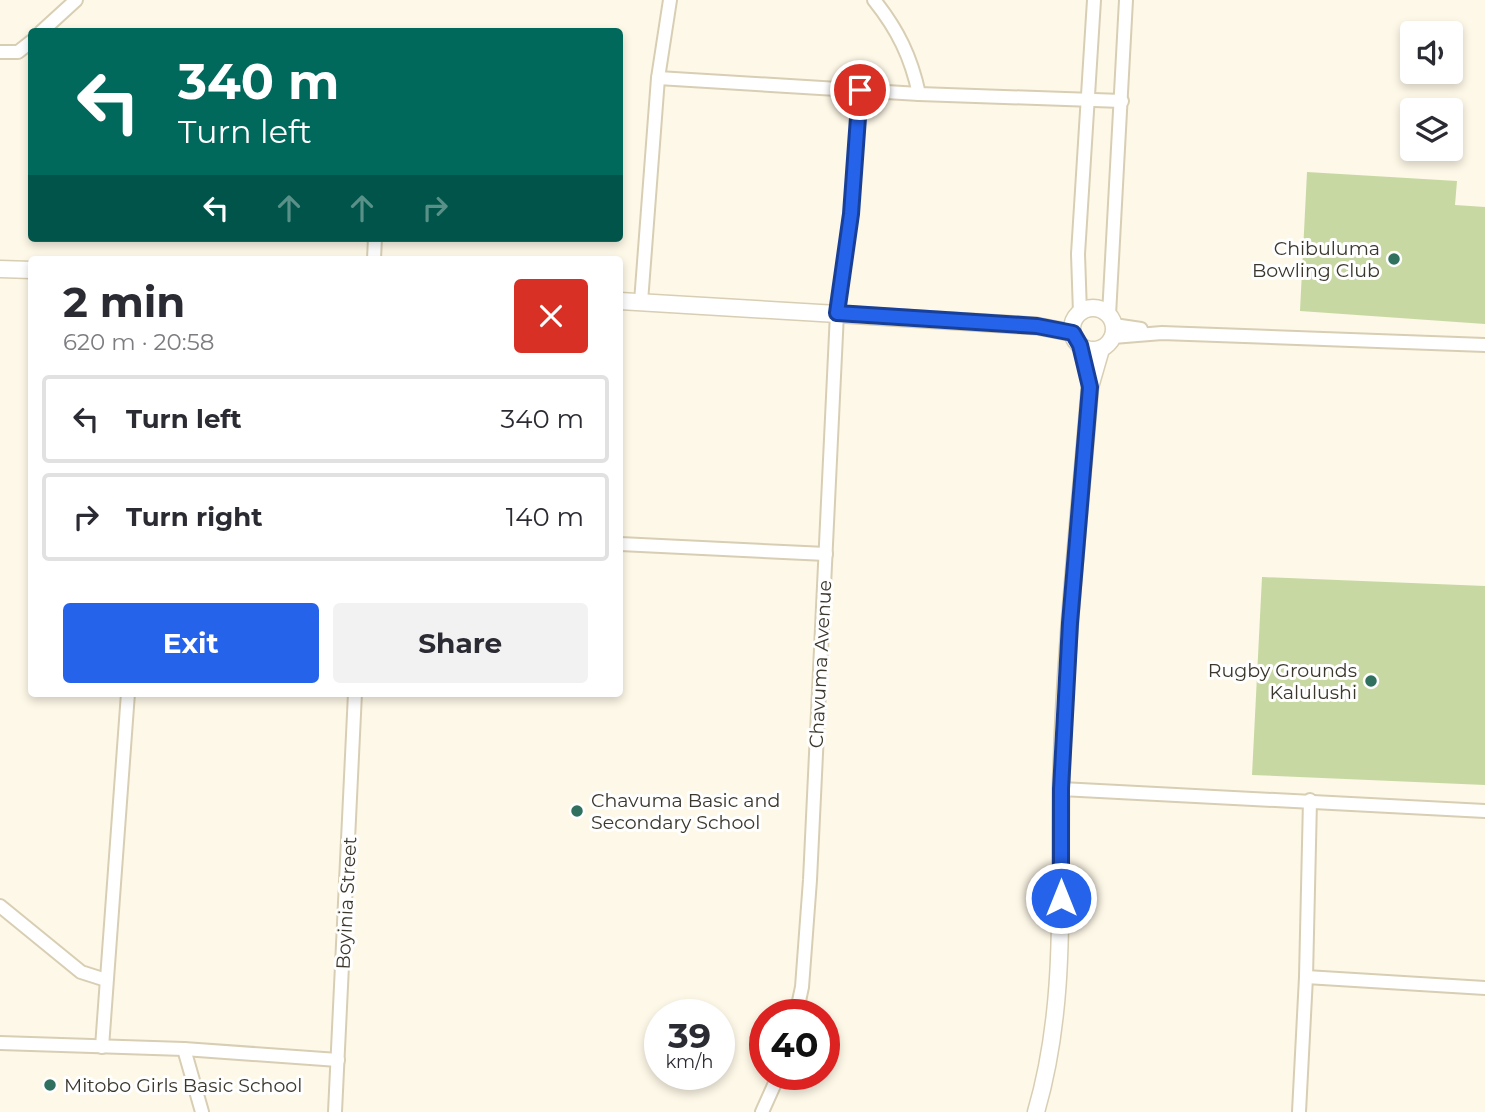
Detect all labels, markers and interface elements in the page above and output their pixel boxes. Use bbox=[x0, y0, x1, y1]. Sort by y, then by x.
map controls bbox=[1400, 21, 1463, 161]
button: sound bbox=[1400, 21, 1463, 84]
text: 340 m bbox=[178, 52, 339, 111]
icon: left bbox=[63, 56, 154, 147]
pin bbox=[830, 60, 890, 120]
icon: arrive bbox=[841, 71, 879, 109]
button: layers bbox=[1400, 98, 1463, 161]
text: Turn left bbox=[178, 112, 312, 151]
icon: left bbox=[197, 189, 235, 227]
icon: ahead bbox=[270, 189, 308, 227]
icon: ahead bbox=[343, 189, 381, 227]
icon: right bbox=[416, 189, 454, 227]
place label: Chibuluma Bowling Club bbox=[1252, 237, 1380, 282]
marker: Chibuluma Bowling Club bbox=[1386, 251, 1402, 267]
text: 2 min bbox=[63, 276, 185, 328]
button: close bbox=[514, 279, 588, 353]
text: 620 m · 20:58 bbox=[63, 328, 214, 356]
icon: left bbox=[67, 400, 105, 438]
text: Turn left bbox=[126, 403, 242, 435]
text: 340 m bbox=[501, 403, 584, 435]
icon: right bbox=[67, 498, 105, 536]
text: Turn right bbox=[126, 501, 262, 533]
text: 140 m bbox=[506, 501, 584, 533]
street label: Chavuma Avenue bbox=[805, 579, 836, 749]
button: Exit bbox=[63, 603, 319, 683]
button: Share bbox=[333, 603, 588, 683]
place label: Rugby Grounds Kalulushi bbox=[1208, 659, 1357, 704]
marker: Rugby Grounds Kalulushi bbox=[1363, 673, 1379, 689]
place label: Chavuma Basic and Secondary School bbox=[591, 789, 780, 834]
marker: Chavuma Basic and Secondary School bbox=[569, 803, 585, 819]
street label: Boyinia Street bbox=[332, 836, 361, 970]
position arrow bbox=[1024, 861, 1098, 935]
speed limit sign: 40 bbox=[749, 999, 840, 1090]
text: 39 bbox=[668, 1014, 711, 1057]
text: km/h bbox=[665, 1051, 714, 1073]
place label: Mitobo Girls Basic School bbox=[64, 1074, 302, 1097]
marker: Mitobo Girls Basic School bbox=[42, 1077, 58, 1093]

